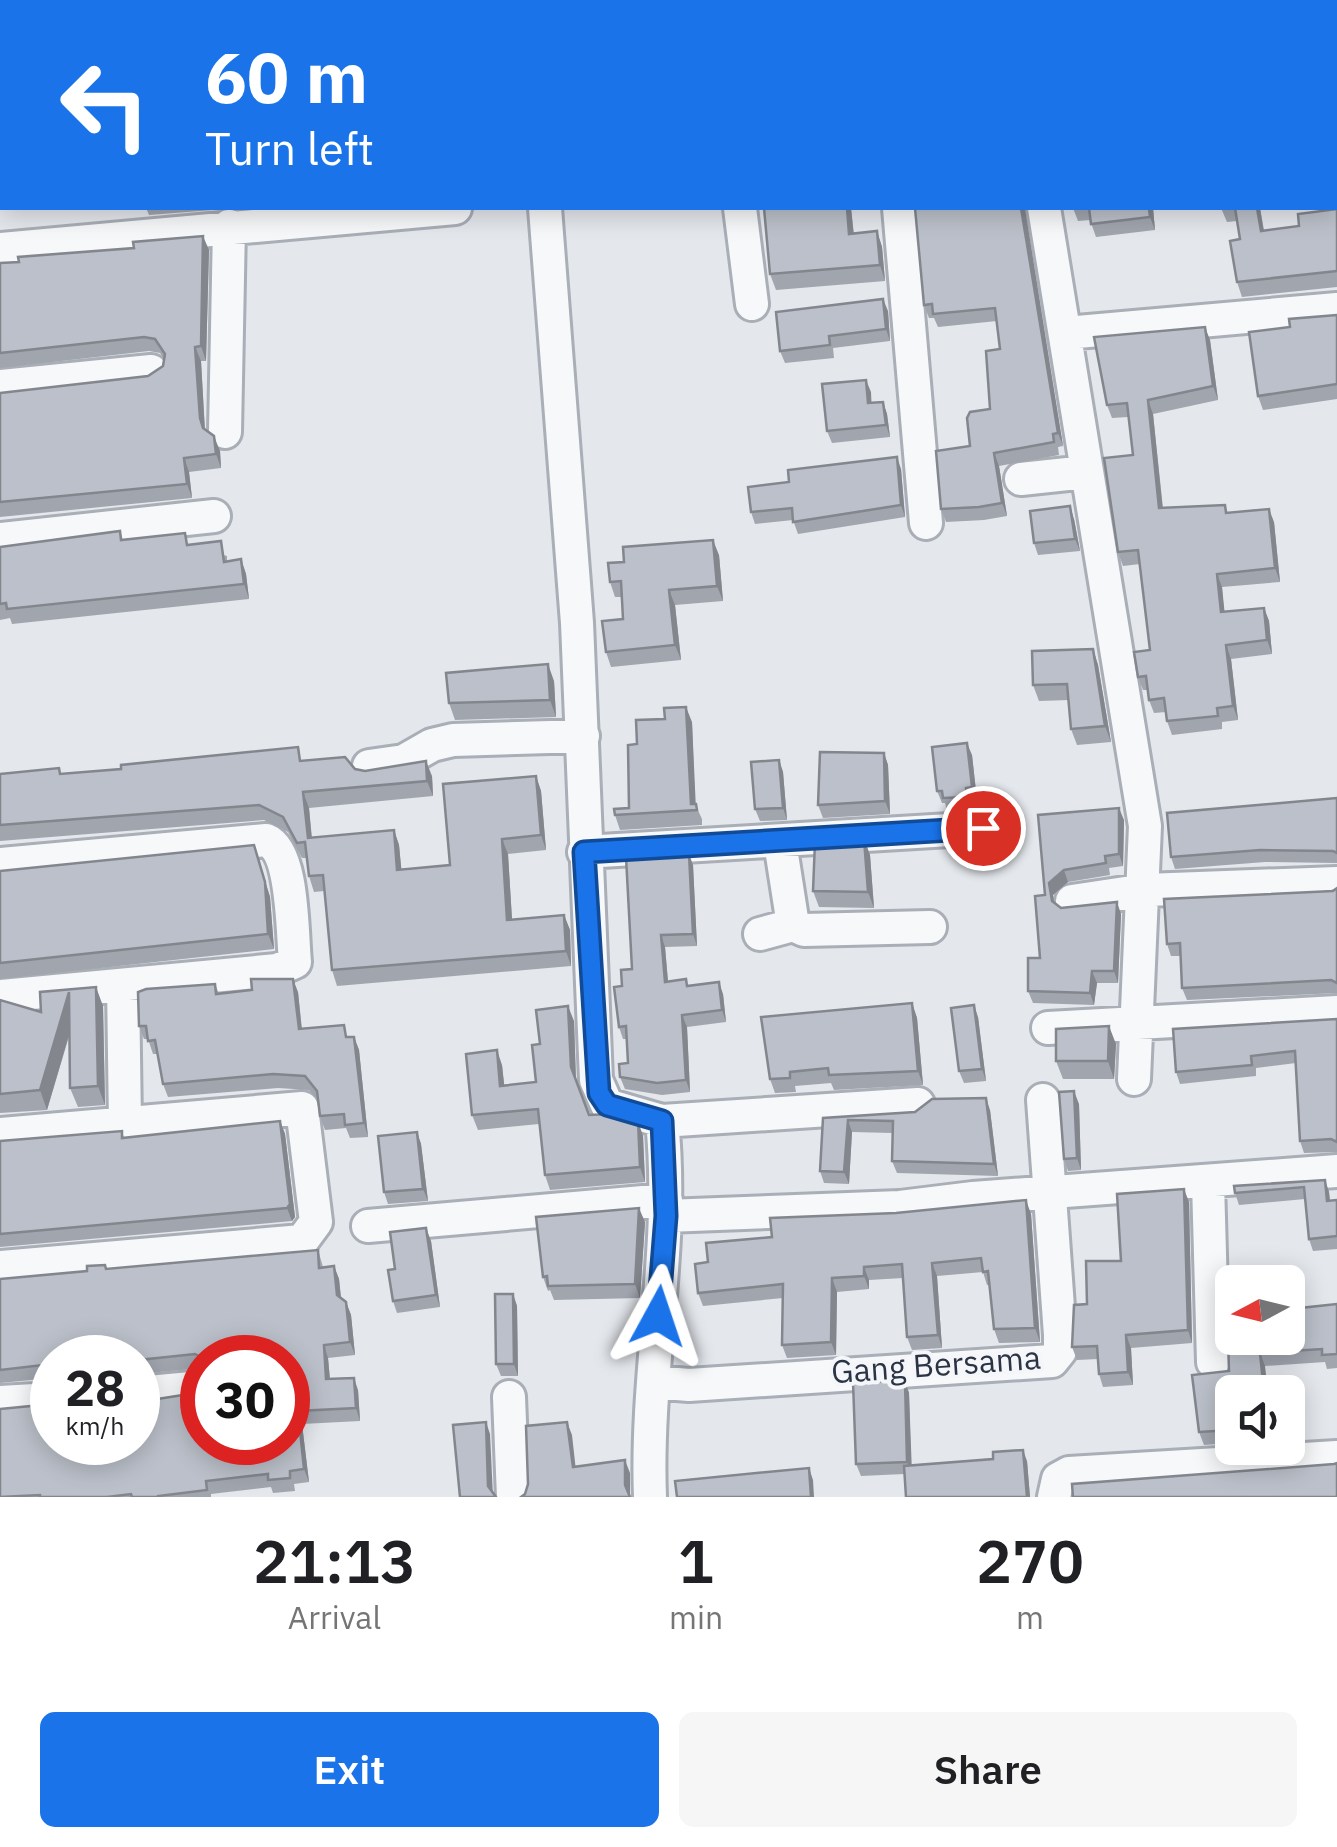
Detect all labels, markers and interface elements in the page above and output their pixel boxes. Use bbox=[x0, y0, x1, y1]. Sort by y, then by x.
text: 60 m bbox=[205, 31, 368, 122]
icon: left bbox=[40, 40, 170, 170]
text: Turn left bbox=[205, 119, 374, 177]
pin bbox=[941, 786, 1026, 871]
icon: arrive bbox=[956, 801, 1011, 856]
position arrow bbox=[606, 1264, 710, 1368]
north arrow bbox=[1215, 1265, 1305, 1355]
map controls bbox=[1215, 1265, 1305, 1465]
speed limit sign: 30 bbox=[180, 1335, 310, 1465]
street label: Gang Bersama bbox=[830, 1336, 1042, 1392]
text: 28 bbox=[65, 1355, 125, 1420]
button: sound bbox=[1215, 1375, 1305, 1465]
text: km/h bbox=[66, 1409, 124, 1442]
text: 21:13 bbox=[253, 1521, 416, 1600]
text: 1 bbox=[678, 1521, 714, 1600]
text: 270 bbox=[976, 1521, 1084, 1600]
text: Arrival bbox=[288, 1596, 381, 1638]
text: min bbox=[669, 1596, 723, 1638]
text: m bbox=[1016, 1596, 1044, 1638]
button: Exit bbox=[40, 1712, 659, 1827]
button: Share bbox=[679, 1712, 1297, 1827]

